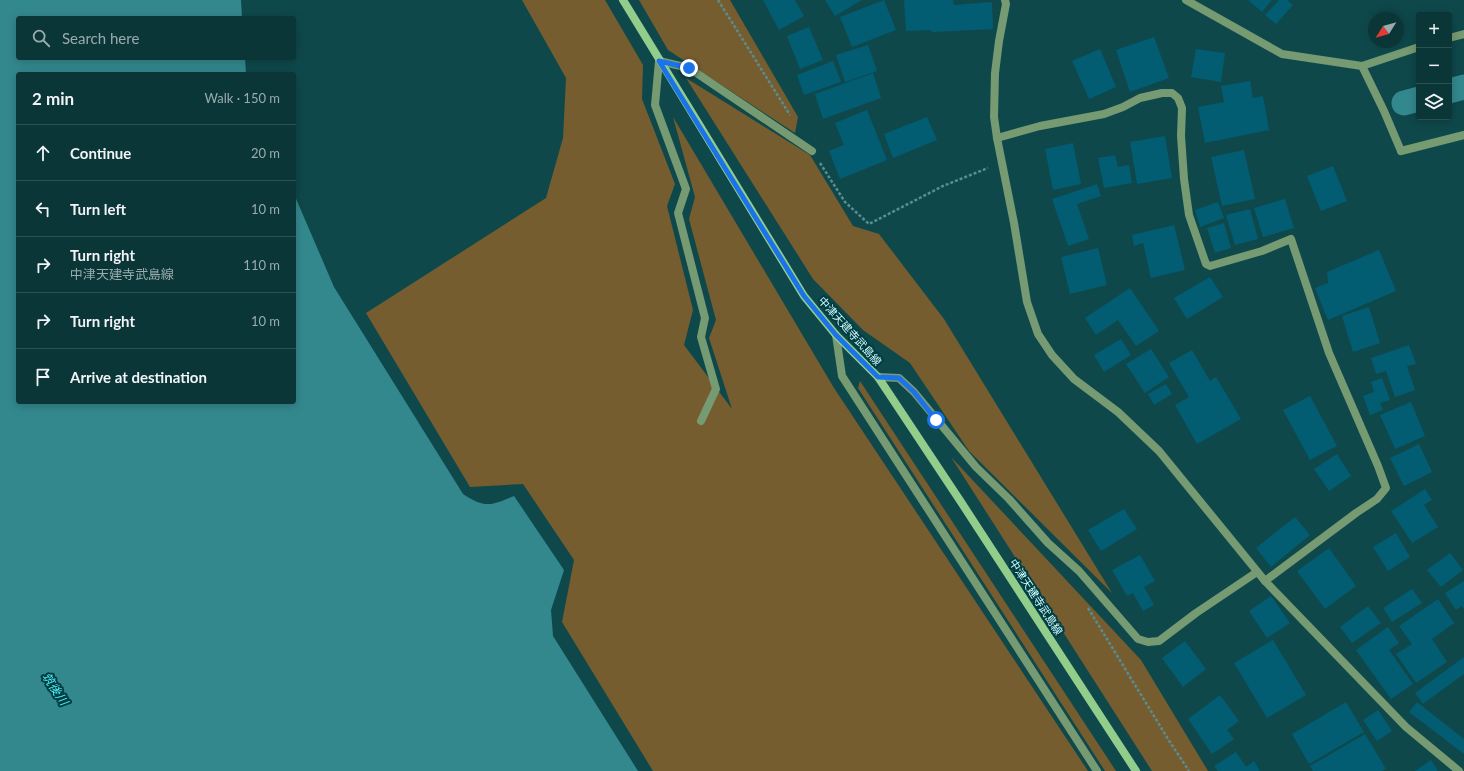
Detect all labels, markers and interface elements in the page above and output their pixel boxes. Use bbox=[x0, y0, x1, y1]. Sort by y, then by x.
north arrow bbox=[1368, 12, 1404, 48]
map controls bbox=[1416, 12, 1452, 120]
button: + bbox=[1416, 12, 1452, 48]
search box bbox=[16, 16, 296, 60]
icon: search bbox=[30, 27, 52, 49]
text: Search here bbox=[62, 29, 139, 47]
button: − bbox=[1416, 48, 1452, 84]
route end bbox=[680, 59, 698, 77]
button: layers bbox=[1416, 84, 1452, 120]
text: 2 min bbox=[32, 88, 74, 109]
text: Walk · 150 m bbox=[204, 90, 280, 106]
icon: ahead bbox=[32, 142, 54, 164]
text: Continue bbox=[70, 144, 131, 162]
text: 20 m bbox=[251, 145, 280, 161]
icon: left bbox=[32, 198, 54, 220]
text: Turn left bbox=[70, 200, 126, 218]
text: 10 m bbox=[251, 201, 280, 217]
text: Turn right bbox=[70, 246, 135, 264]
icon: right bbox=[32, 254, 54, 276]
text: 110 m bbox=[243, 257, 280, 273]
text: 中津天建寺武島線 bbox=[70, 266, 174, 282]
street label: 中津天建寺武島線 bbox=[816, 294, 885, 368]
icon: right bbox=[32, 310, 54, 332]
text: Turn right bbox=[70, 312, 135, 330]
text: 10 m bbox=[251, 313, 280, 329]
icon: arrive bbox=[32, 366, 54, 388]
text: Arrive at destination bbox=[70, 368, 207, 386]
route start bbox=[927, 411, 945, 429]
street label: 中津天建寺武島線 bbox=[1007, 556, 1066, 637]
water label: 筑後川 bbox=[39, 670, 73, 709]

